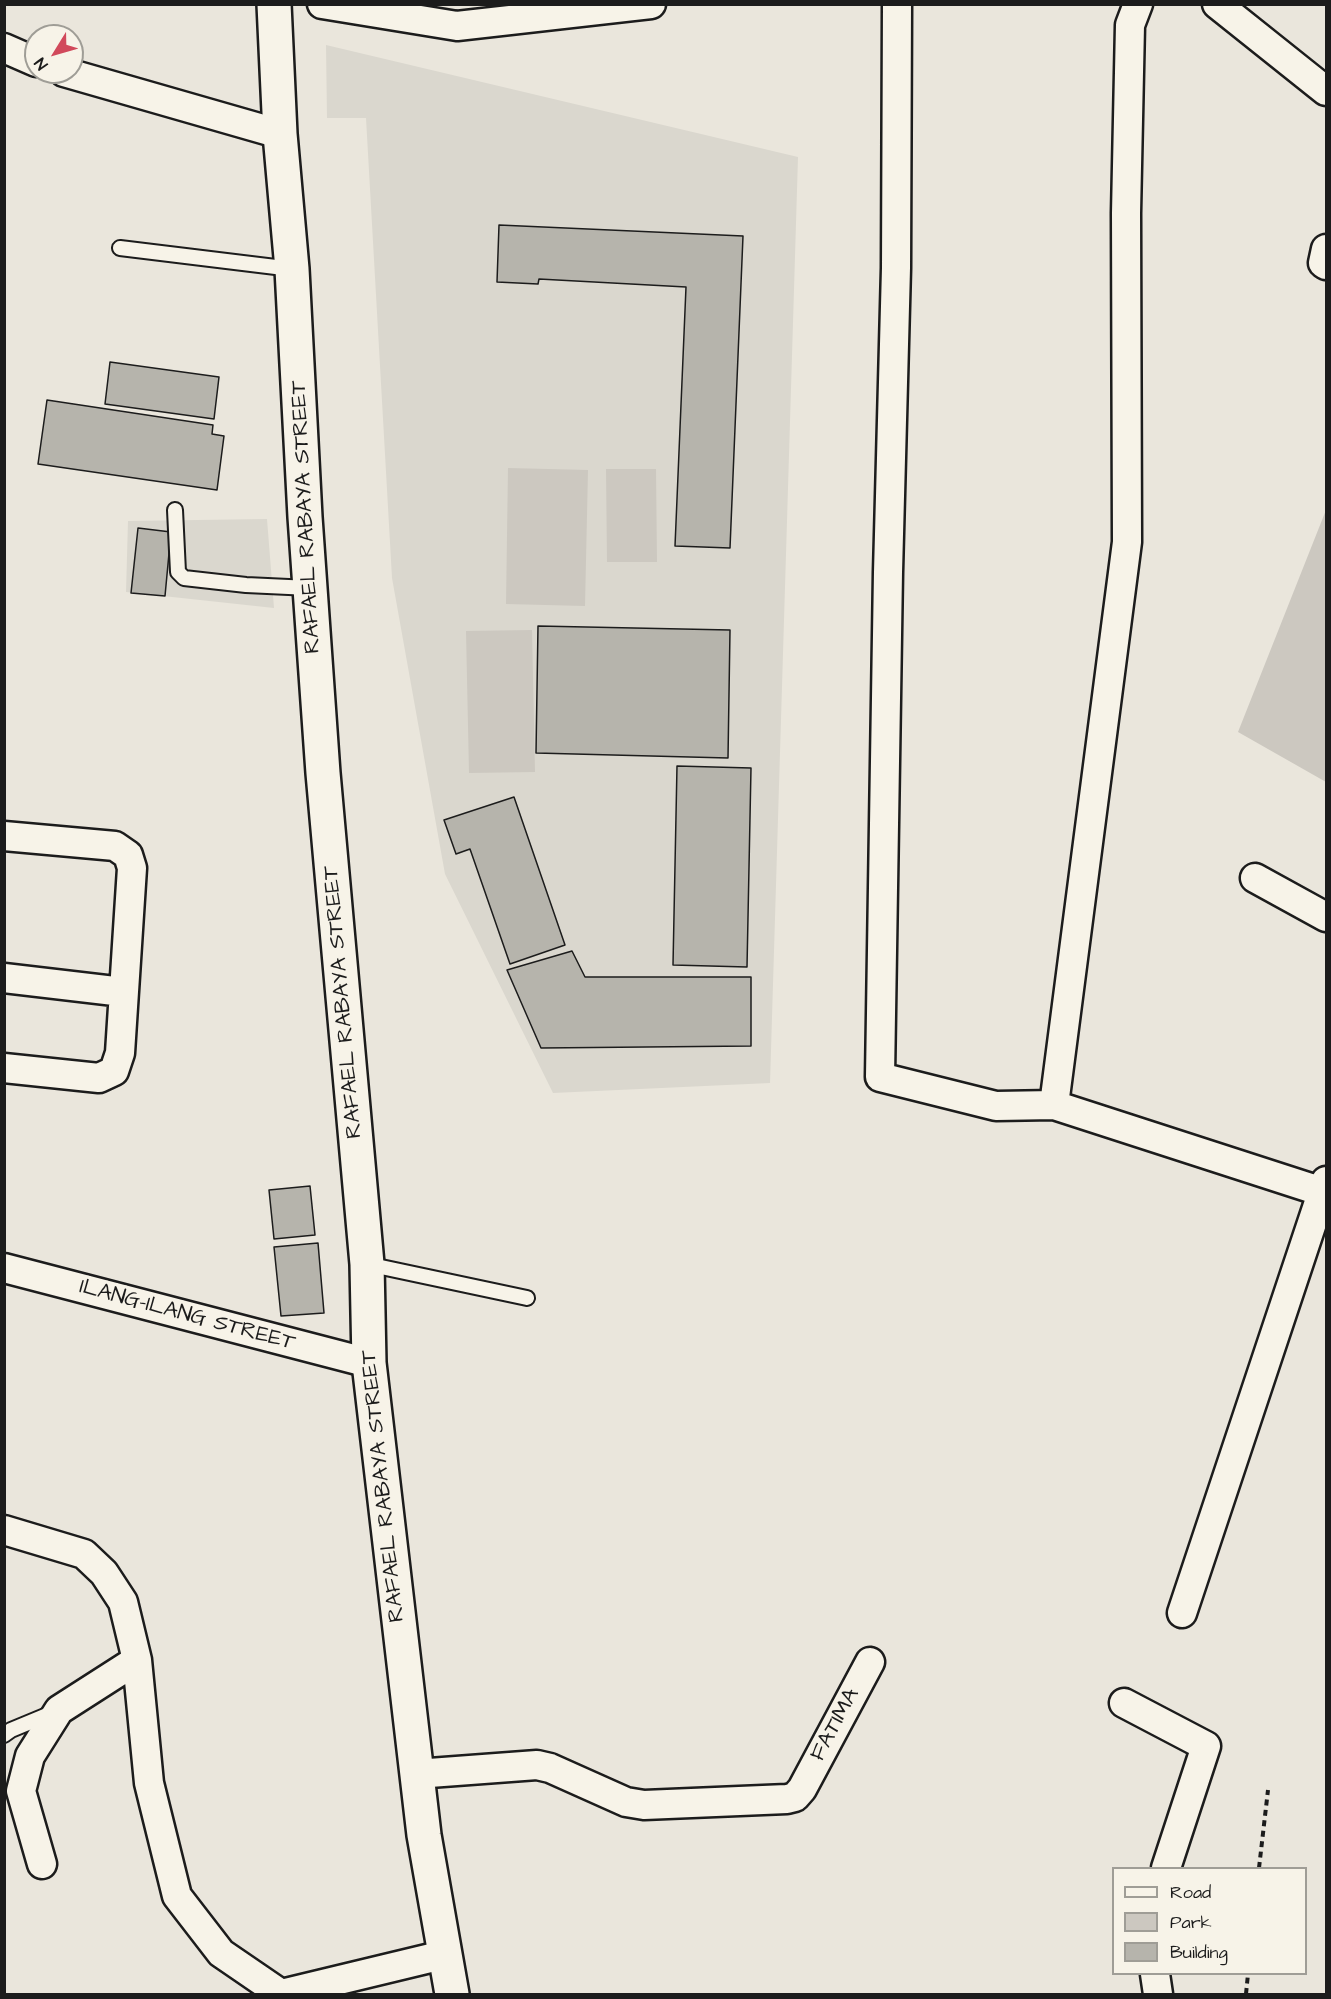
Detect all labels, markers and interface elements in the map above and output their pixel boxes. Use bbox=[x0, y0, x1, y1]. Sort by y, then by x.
north arrow bbox=[24, 24, 84, 84]
text: N bbox=[29, 53, 53, 74]
street label: RAFAEL RABAYA STREET bbox=[287, 380, 327, 654]
street label: RAFAEL RABAYA STREET bbox=[319, 865, 369, 1139]
street label: ILANG-ILANG STREET bbox=[76, 1274, 298, 1358]
street label: RAFAEL RABAYA STREET bbox=[357, 1349, 411, 1623]
street label: FATIMA bbox=[806, 1684, 866, 1766]
legend bbox=[1112, 1867, 1307, 1975]
text: Road bbox=[1170, 1880, 1211, 1905]
text: Park bbox=[1170, 1910, 1212, 1935]
text: Building bbox=[1170, 1940, 1228, 1965]

